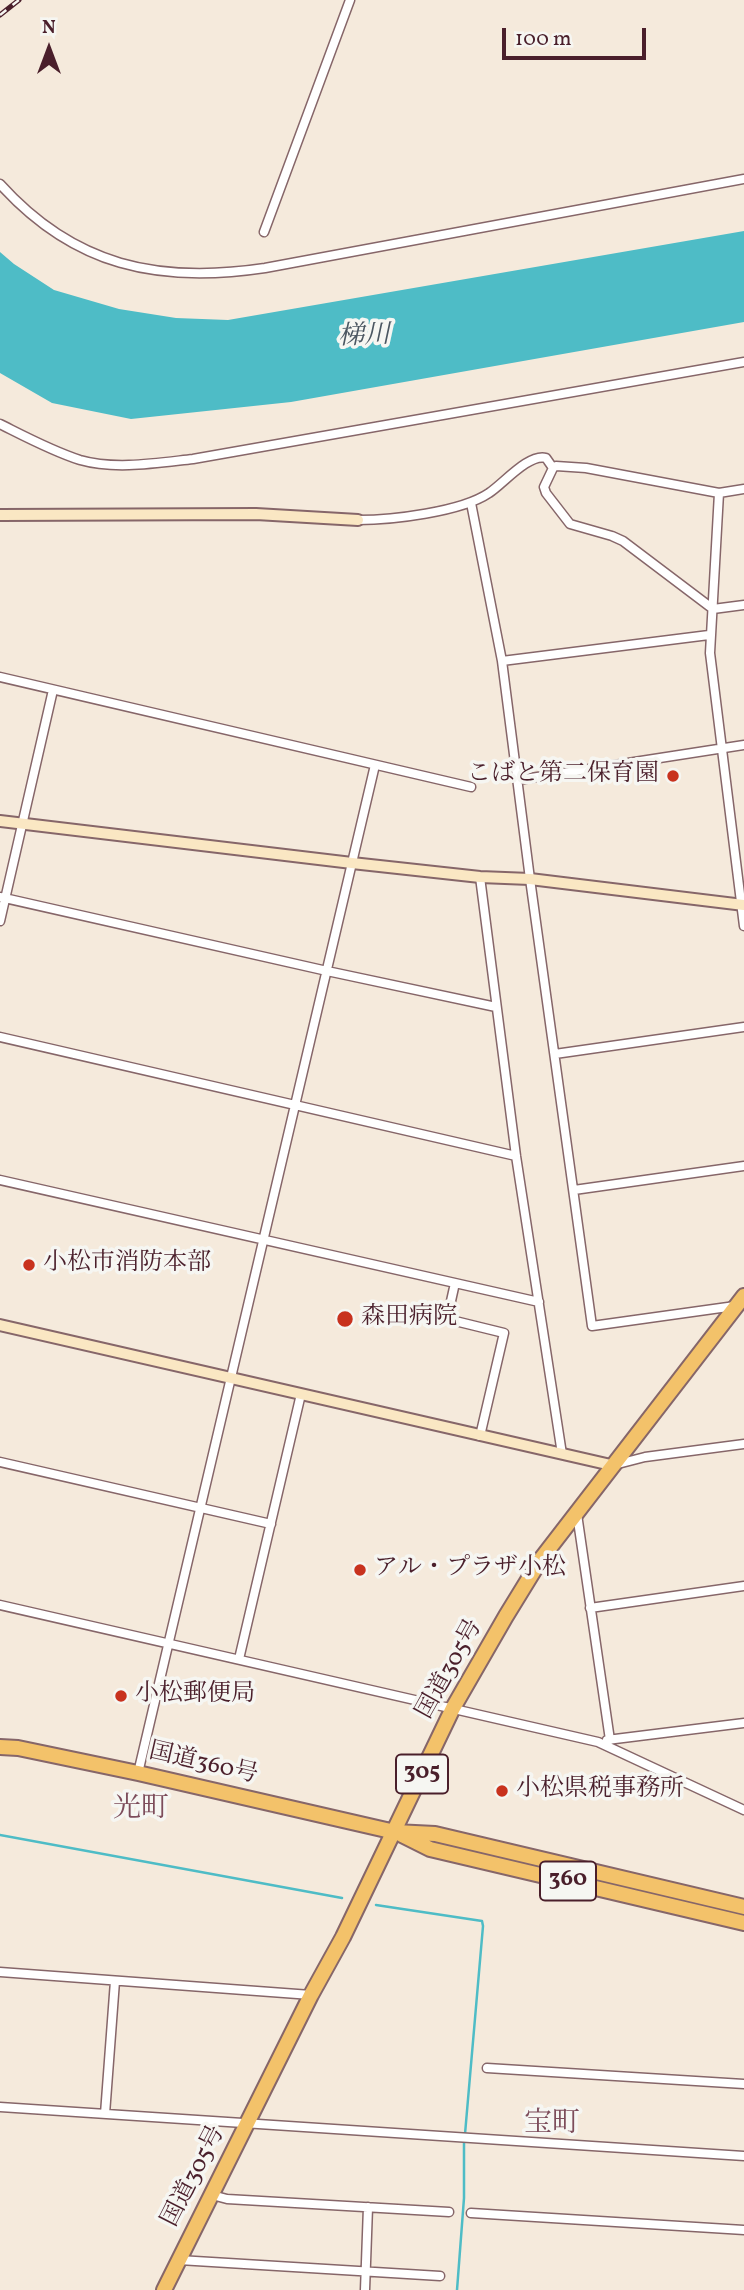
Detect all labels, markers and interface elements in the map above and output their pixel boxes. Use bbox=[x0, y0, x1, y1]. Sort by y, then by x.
north arrow bbox=[14, 14, 84, 84]
scale bar bbox=[506, 14, 650, 58]
text: N bbox=[42, 15, 56, 41]
text: 100 m bbox=[515, 25, 572, 54]
water label: 梯川 bbox=[337, 322, 391, 354]
place label: こばと第二保育園 bbox=[467, 762, 659, 790]
marker: こばと第二保育園 bbox=[665, 768, 681, 784]
place label: 小松市消防本部 bbox=[43, 1251, 211, 1279]
marker: 小松市消防本部 bbox=[21, 1257, 37, 1273]
place label: 森田病院 bbox=[361, 1305, 457, 1333]
marker: 森田病院 bbox=[335, 1309, 355, 1329]
place label: アル・プラザ小松 bbox=[374, 1556, 566, 1584]
marker: アル・プラザ小松 bbox=[352, 1562, 368, 1578]
street label: 国道305号 bbox=[412, 1615, 490, 1725]
place label: 小松郵便局 bbox=[135, 1682, 255, 1710]
marker: 小松郵便局 bbox=[113, 1688, 129, 1704]
street label: 国道360号 bbox=[146, 1738, 260, 1792]
road number: 305 bbox=[396, 1754, 448, 1794]
place label: 小松県税事務所 bbox=[516, 1777, 684, 1805]
marker: 小松県税事務所 bbox=[494, 1783, 510, 1799]
district label: 光町 bbox=[113, 1794, 169, 1828]
road number: 360 bbox=[540, 1862, 596, 1900]
district label: 宝町 bbox=[524, 2109, 580, 2143]
street label: 国道305号 bbox=[157, 2122, 233, 2232]

